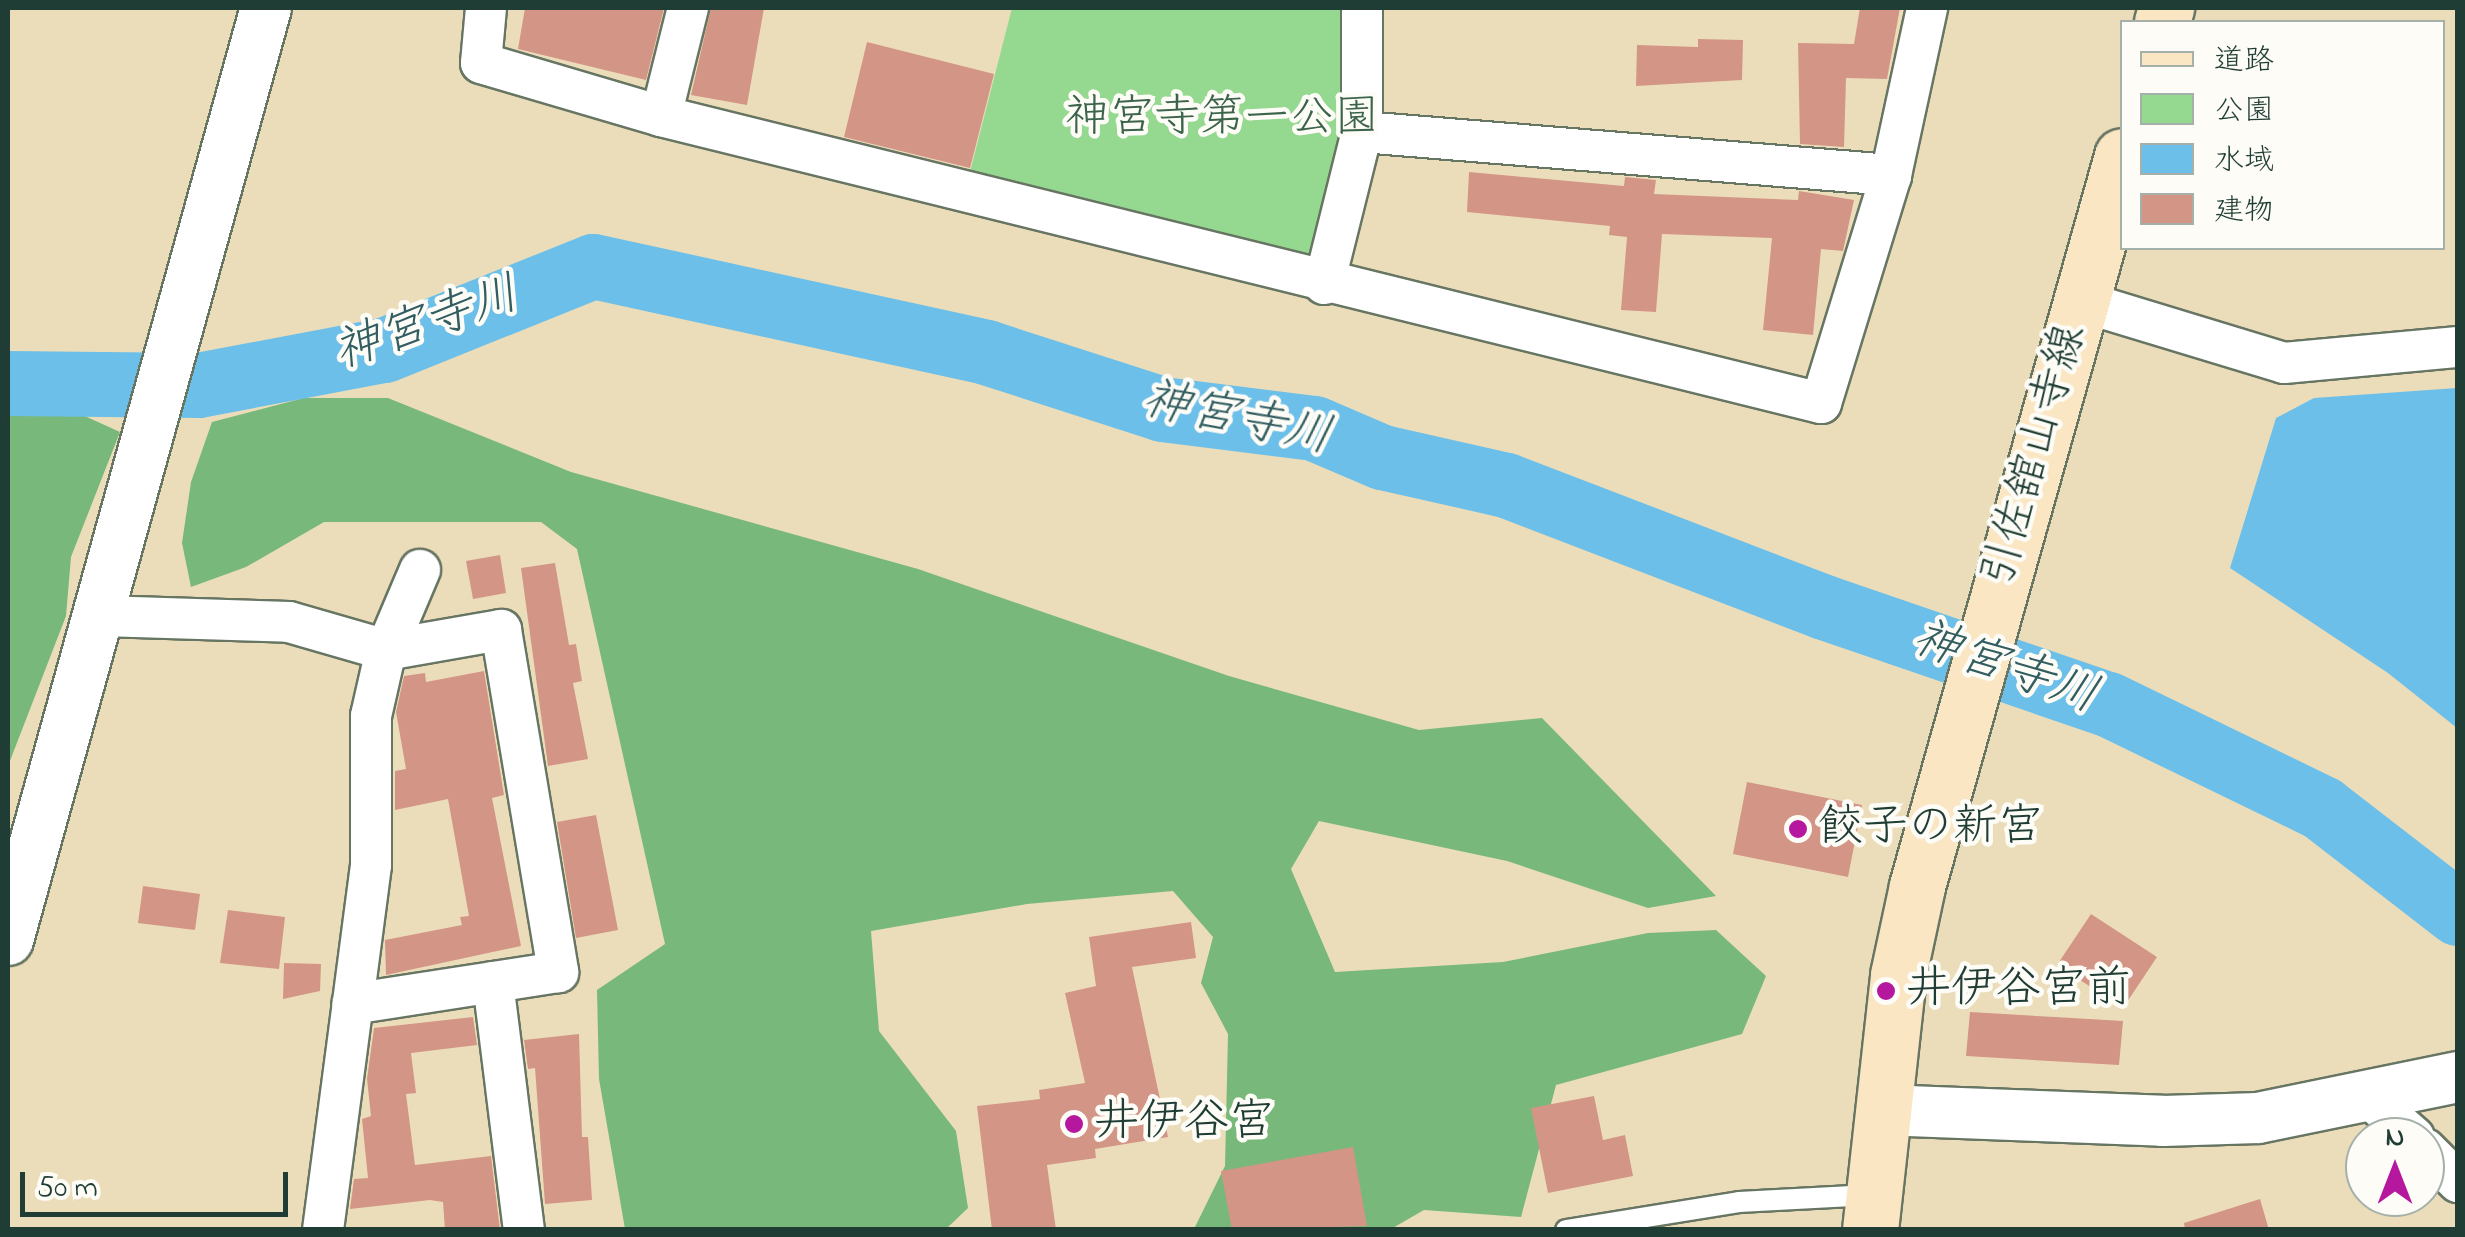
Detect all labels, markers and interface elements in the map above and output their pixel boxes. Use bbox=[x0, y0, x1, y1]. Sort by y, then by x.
legend bbox=[2120, 20, 2445, 250]
text: 道路 bbox=[2214, 40, 2274, 84]
text: 公園 bbox=[2214, 90, 2274, 134]
park label: 神宮寺第一公園 bbox=[1065, 93, 1379, 147]
text: 水域 bbox=[2214, 140, 2274, 184]
text: 建物 bbox=[2214, 190, 2274, 234]
water label: 神宮寺川 bbox=[327, 267, 527, 383]
street label: 引佐舘山寺線 bbox=[1973, 319, 2099, 593]
water label: 神宮寺川 bbox=[1137, 372, 1337, 468]
water label: 神宮寺川 bbox=[1905, 611, 2105, 727]
place label: 餃子の新宮 bbox=[1818, 802, 2043, 856]
marker: 餃子の新宮 bbox=[1787, 818, 1809, 840]
place label: 井伊谷宮前 bbox=[1906, 964, 2131, 1018]
marker: 井伊谷宮前 bbox=[1875, 980, 1897, 1002]
place label: 井伊谷宮 bbox=[1094, 1097, 1274, 1151]
marker: 井伊谷宮 bbox=[1063, 1113, 1085, 1135]
north arrow bbox=[2345, 1117, 2445, 1217]
text: N bbox=[2386, 1118, 2404, 1159]
scale bar bbox=[25, 1152, 292, 1214]
text: 50 m bbox=[37, 1167, 98, 1211]

